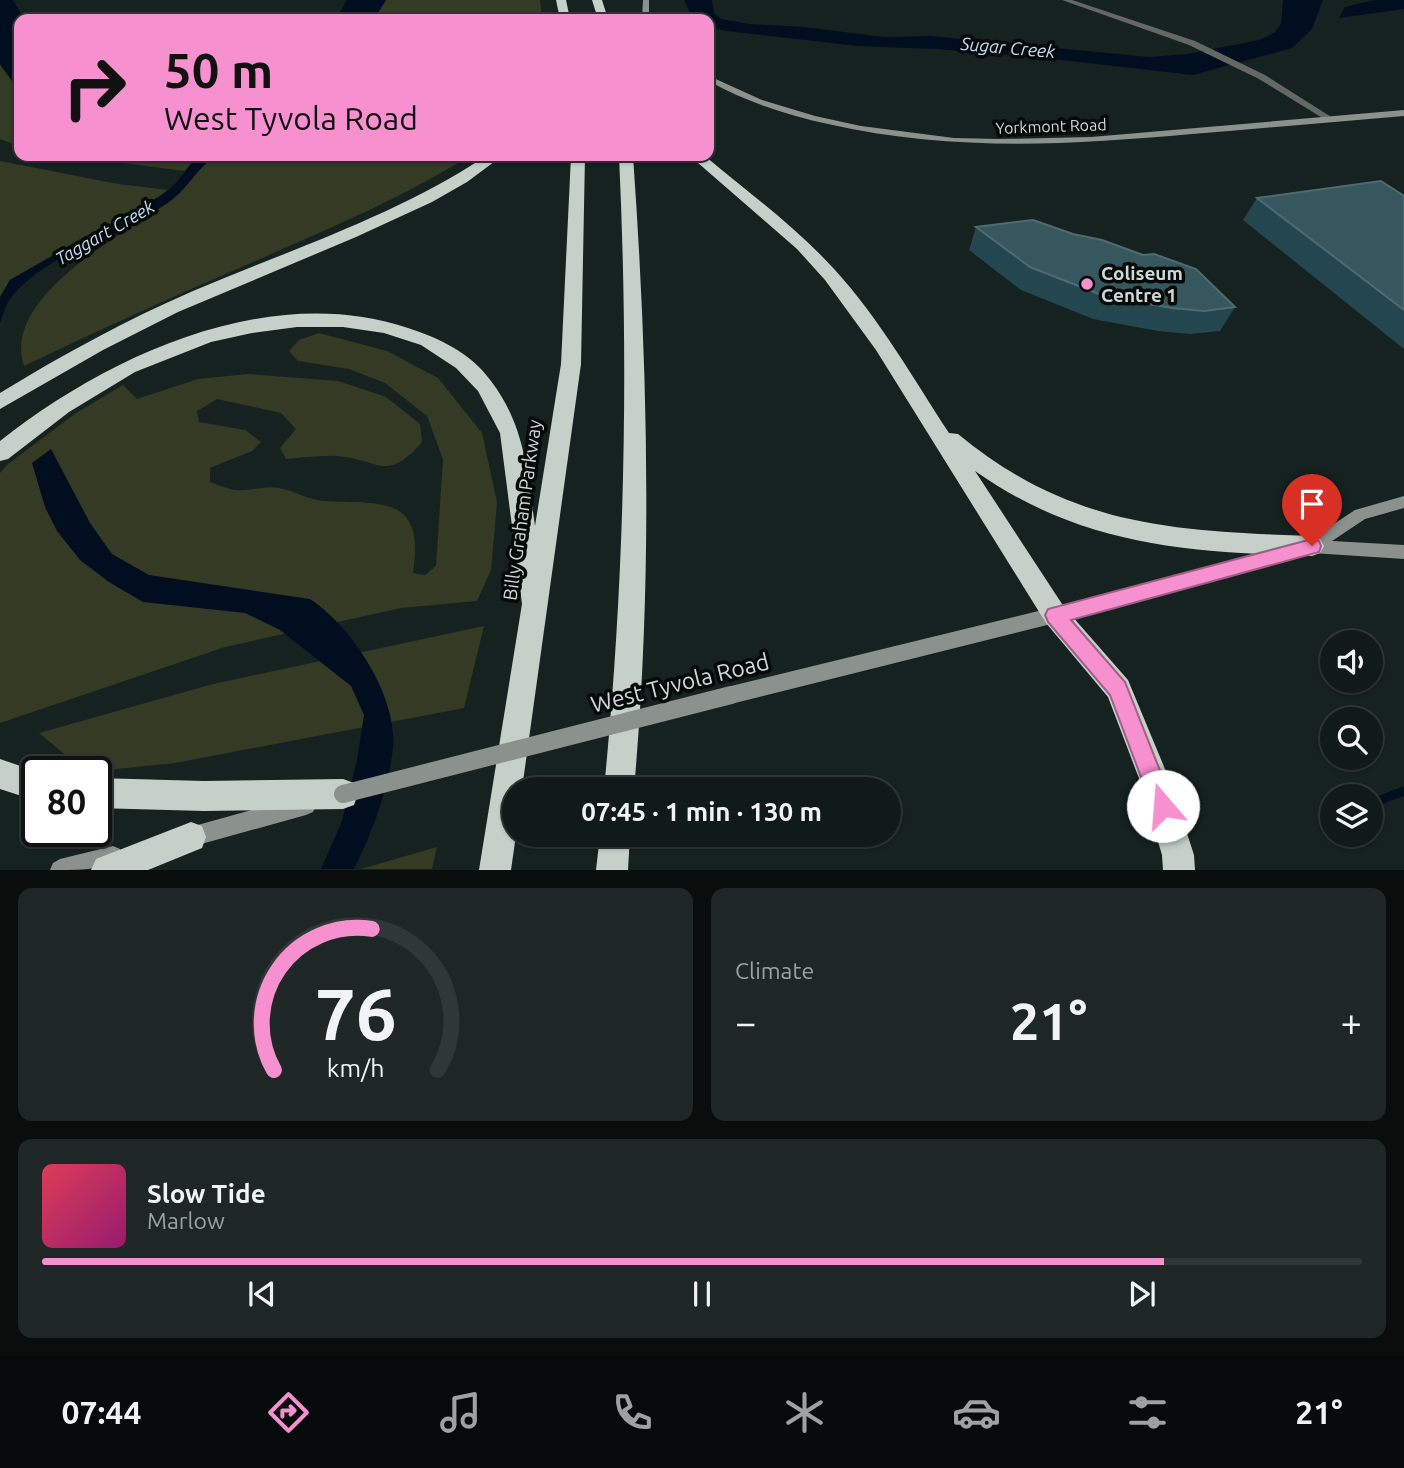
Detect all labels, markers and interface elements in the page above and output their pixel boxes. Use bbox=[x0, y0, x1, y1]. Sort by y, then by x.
water label: Sugar Creek bbox=[959, 33, 1057, 61]
icon: right bbox=[49, 42, 140, 133]
text: 50 m bbox=[164, 42, 273, 97]
text: West Tyvola Road bbox=[164, 100, 418, 136]
street label: Yorkmont Road bbox=[995, 115, 1107, 137]
water label: Taggart Creek bbox=[51, 195, 158, 269]
place label: Coliseum Centre 1 bbox=[1101, 262, 1183, 306]
marker: Coliseum Centre 1 bbox=[1079, 276, 1095, 292]
street label: Billy Graham Parkway bbox=[498, 418, 546, 602]
pin bbox=[1282, 474, 1342, 546]
icon: arrive bbox=[1293, 485, 1331, 523]
map controls bbox=[1320, 630, 1383, 847]
button: sound bbox=[1320, 630, 1383, 693]
street label: West Tyvola Road bbox=[588, 648, 771, 717]
button: search bbox=[1320, 707, 1383, 770]
speed limit sign: 80 bbox=[21, 756, 112, 847]
position arrow bbox=[1126, 769, 1200, 843]
button: layers bbox=[1320, 784, 1383, 847]
text: 07:45 · 1 min · 130 m bbox=[581, 797, 822, 826]
text: Climate bbox=[735, 958, 814, 983]
text: 76 bbox=[314, 973, 397, 1055]
text: 21° bbox=[1010, 992, 1087, 1050]
text: − bbox=[735, 1001, 756, 1043]
text: + bbox=[1341, 1001, 1362, 1043]
text: km/h bbox=[327, 1054, 384, 1082]
text: Slow Tide bbox=[147, 1179, 266, 1208]
text: Marlow bbox=[147, 1208, 225, 1233]
icon: previous bbox=[243, 1275, 281, 1313]
icon: pause bbox=[683, 1275, 721, 1313]
icon: next bbox=[1123, 1275, 1161, 1313]
icon: directions bbox=[264, 1388, 313, 1437]
icon: music bbox=[436, 1388, 485, 1437]
icon: phone bbox=[608, 1388, 657, 1437]
icon: climate bbox=[780, 1388, 829, 1437]
icon: car bbox=[952, 1388, 1001, 1437]
icon: filters bbox=[1123, 1388, 1172, 1437]
text: 07:44 bbox=[61, 1394, 141, 1430]
text: 21° bbox=[1295, 1394, 1343, 1430]

